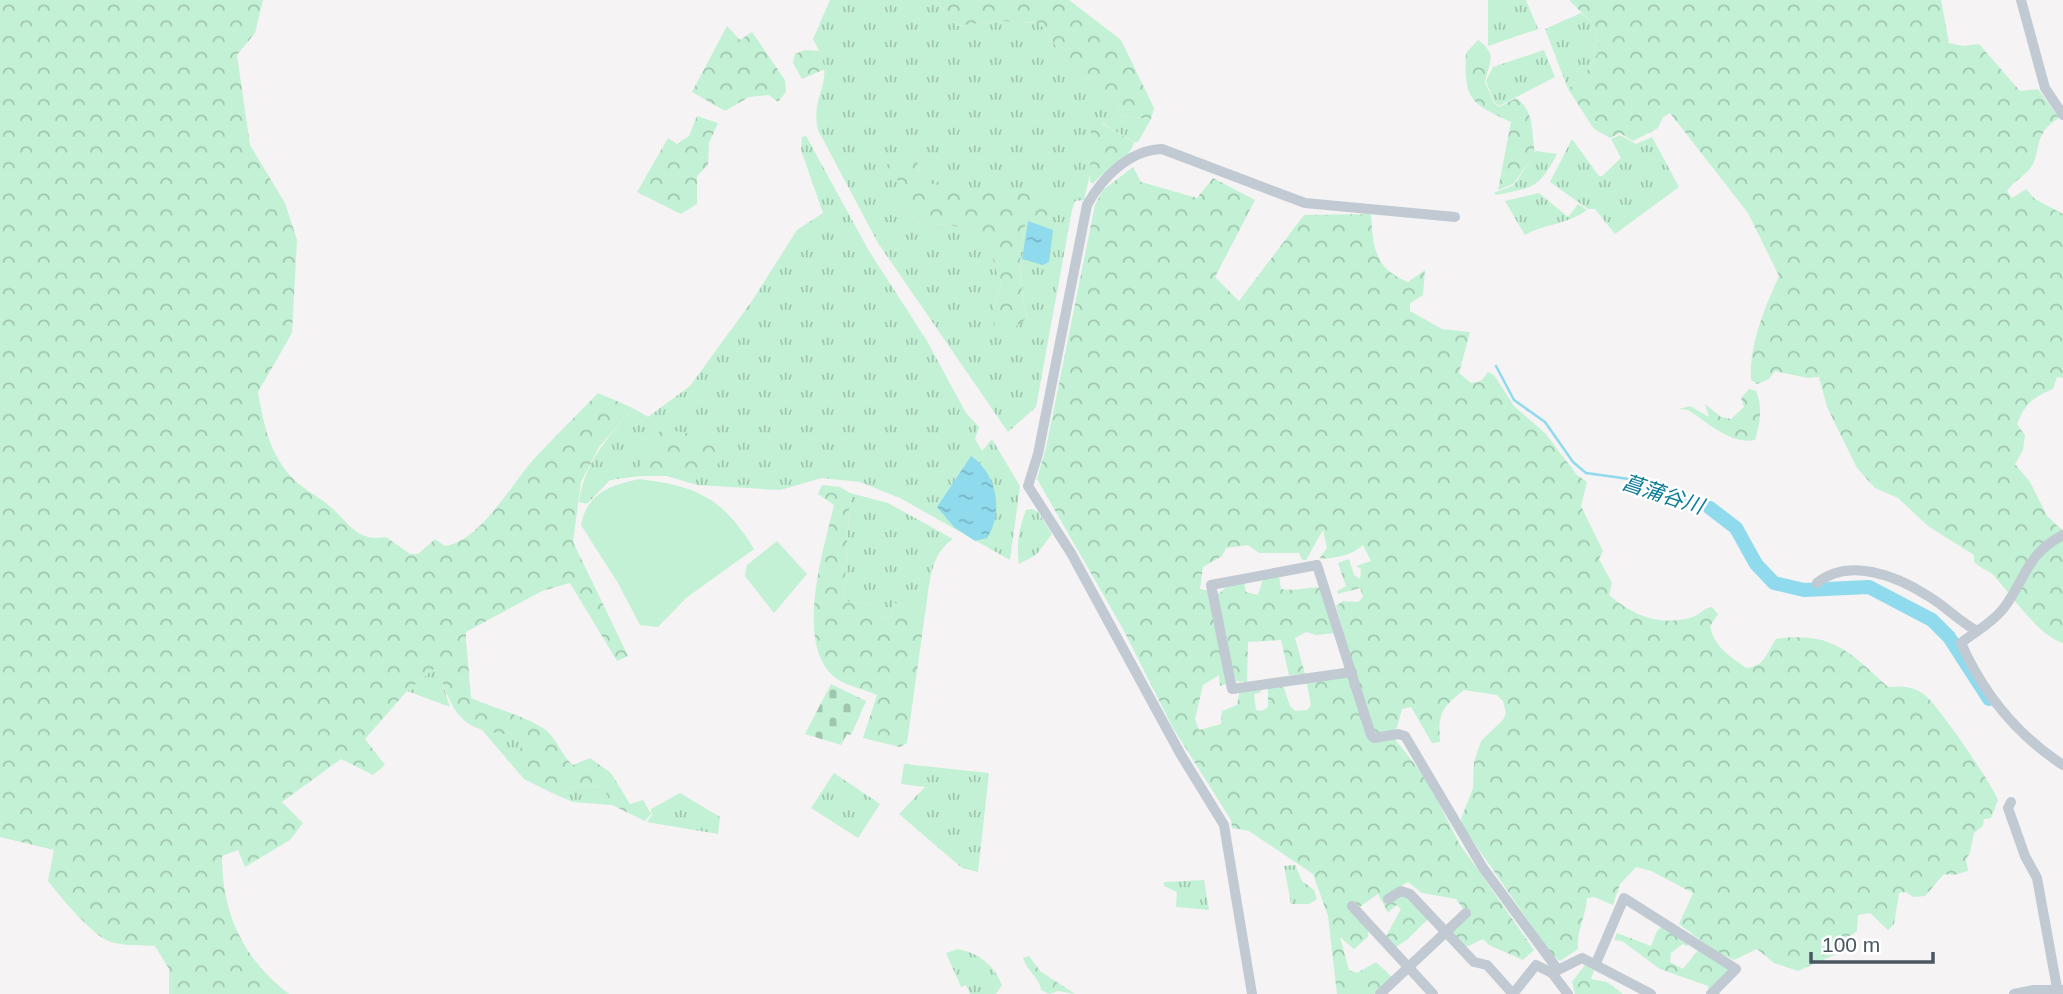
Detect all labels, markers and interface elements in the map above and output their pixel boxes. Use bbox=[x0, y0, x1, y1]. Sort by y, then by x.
water label: 菖蒲谷川 bbox=[1620, 470, 1708, 519]
scale bar bbox=[1811, 920, 1934, 964]
text: 100 m bbox=[1822, 933, 1880, 956]

